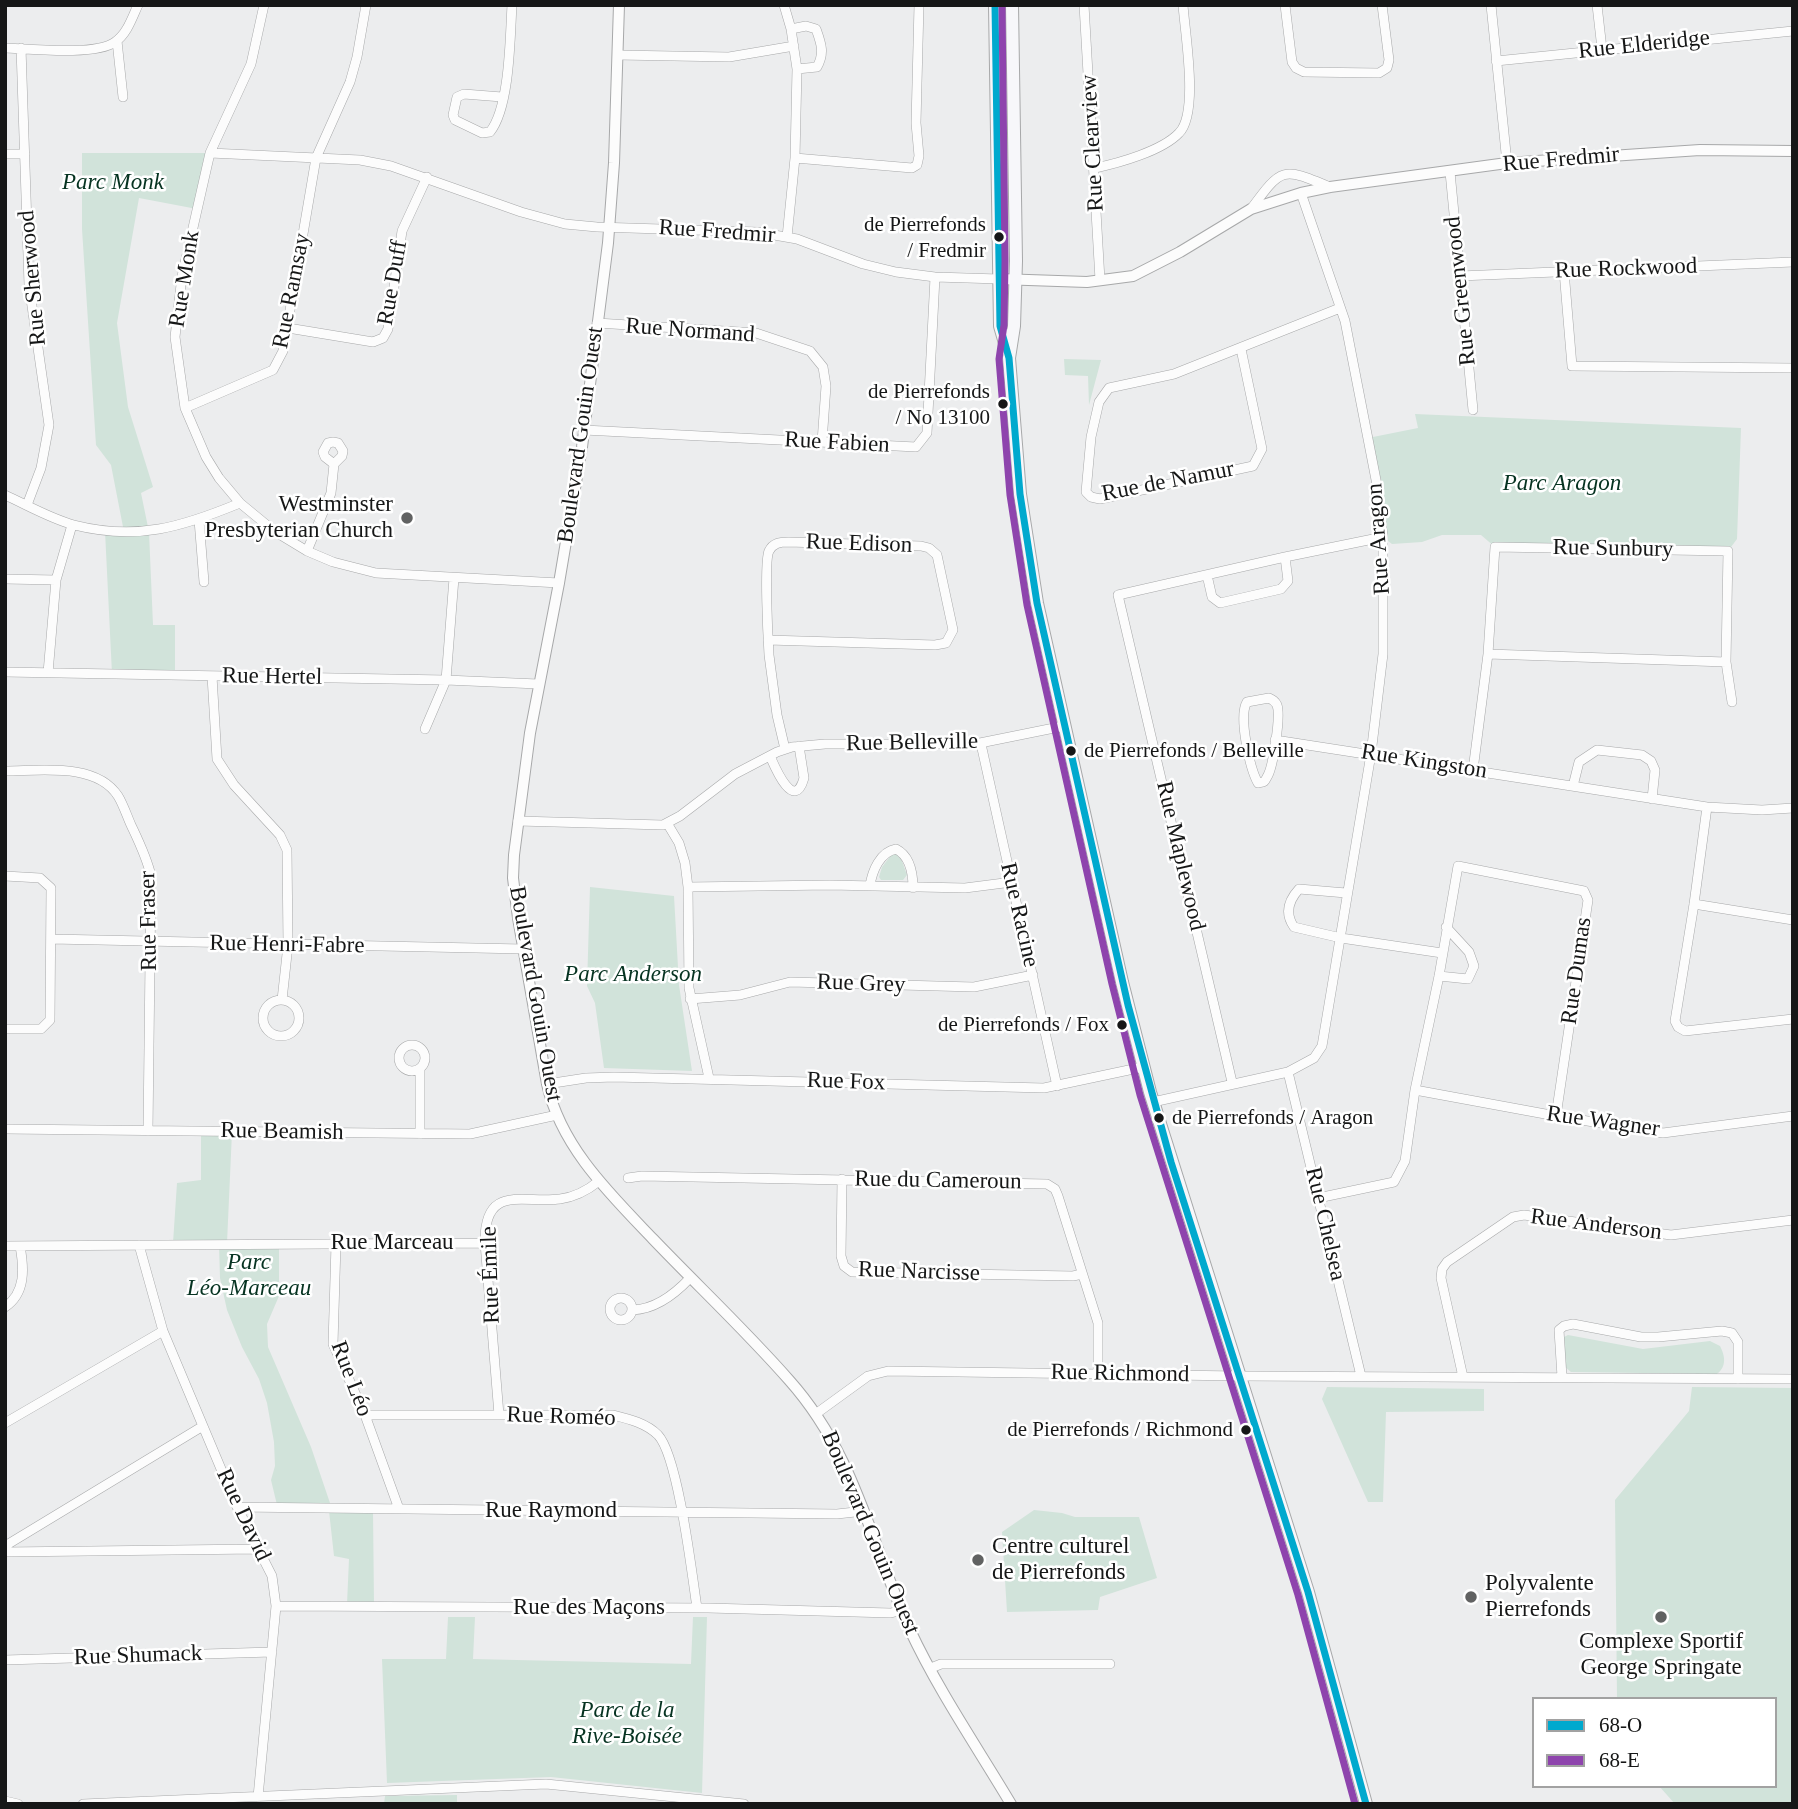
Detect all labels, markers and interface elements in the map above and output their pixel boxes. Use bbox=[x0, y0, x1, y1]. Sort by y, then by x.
street label: Rue Elderidge bbox=[1577, 24, 1711, 66]
street label: Rue Clearview bbox=[1076, 74, 1110, 212]
street label: Rue Fredmir bbox=[1502, 141, 1620, 179]
park label: Parc Monk bbox=[62, 169, 164, 197]
street label: Rue Sherwood bbox=[13, 209, 53, 347]
place label: de Pierrefonds / Fredmir bbox=[864, 212, 986, 262]
street label: Rue Fredmir bbox=[658, 214, 776, 250]
street label: Rue Greenwood bbox=[1439, 215, 1483, 367]
street label: Rue Monk bbox=[164, 229, 206, 329]
marker: de Pierrefonds / Fredmir bbox=[992, 230, 1006, 244]
street label: Rue Ramsay bbox=[267, 231, 317, 351]
street label: Rue Duff bbox=[372, 238, 414, 328]
street label: Rue Rockwood bbox=[1554, 253, 1698, 285]
street label: Rue Normand bbox=[624, 313, 756, 349]
street label: Boulevard Gouin Ouest bbox=[552, 325, 610, 545]
place label: de Pierrefonds / No 13100 bbox=[868, 379, 990, 429]
marker: de Pierrefonds / No 13100 bbox=[996, 397, 1010, 411]
street label: Rue Fabien bbox=[784, 426, 890, 460]
street label: Rue de Namur bbox=[1100, 456, 1236, 508]
park label: Parc Aragon bbox=[1503, 470, 1621, 498]
street label: Rue Aragon bbox=[1361, 482, 1397, 596]
place label: Westminster Presbyterian Church bbox=[205, 491, 393, 545]
marker: Westminster Presbyterian Church bbox=[399, 510, 415, 526]
street label: Rue Edison bbox=[805, 528, 913, 560]
street label: Rue Sunbury bbox=[1552, 534, 1674, 564]
street label: Rue Hertel bbox=[222, 662, 322, 692]
street label: Rue Belleville bbox=[846, 728, 978, 758]
place label: de Pierrefonds / Belleville bbox=[1084, 738, 1304, 764]
street label: Rue Kingston bbox=[1359, 738, 1489, 786]
marker: de Pierrefonds / Belleville bbox=[1064, 744, 1078, 758]
street label: Rue Maplewood bbox=[1149, 779, 1211, 933]
street label: Rue Racine bbox=[994, 860, 1044, 970]
street label: Rue Fraser bbox=[134, 871, 164, 971]
street label: Boulevard Gouin Ouest bbox=[502, 884, 568, 1104]
street label: Rue Dumas bbox=[1556, 916, 1598, 1026]
street label: Rue Henri-Fabre bbox=[209, 930, 365, 960]
park label: Parc Anderson bbox=[564, 961, 702, 989]
street label: Rue Grey bbox=[816, 969, 906, 999]
place label: de Pierrefonds / Fox bbox=[938, 1012, 1109, 1038]
marker: de Pierrefonds / Fox bbox=[1115, 1018, 1129, 1032]
street label: Rue Fox bbox=[806, 1067, 886, 1097]
street label: Rue Wagner bbox=[1545, 1100, 1661, 1144]
place label: de Pierrefonds / Aragon bbox=[1172, 1105, 1373, 1131]
marker: de Pierrefonds / Aragon bbox=[1152, 1111, 1166, 1125]
street label: Rue Beamish bbox=[220, 1117, 344, 1147]
street label: Rue Chelsea bbox=[1299, 1165, 1351, 1283]
street label: Rue du Cameroun bbox=[854, 1166, 1022, 1196]
street label: Rue Anderson bbox=[1529, 1203, 1663, 1247]
street label: Rue Émile bbox=[476, 1226, 506, 1324]
street label: Rue Marceau bbox=[330, 1229, 454, 1257]
park label: Parc Léo-Marceau bbox=[187, 1249, 311, 1303]
street label: Rue Narcisse bbox=[858, 1256, 980, 1288]
street label: Rue Léo bbox=[324, 1337, 378, 1421]
street label: Rue Richmond bbox=[1050, 1359, 1190, 1389]
street label: Rue Roméo bbox=[506, 1401, 616, 1433]
place label: de Pierrefonds / Richmond bbox=[1007, 1417, 1233, 1443]
marker: de Pierrefonds / Richmond bbox=[1239, 1423, 1253, 1437]
street label: Boulevard Gouin Ouest bbox=[815, 1427, 925, 1639]
street label: Rue David bbox=[210, 1464, 276, 1566]
street label: Rue Raymond bbox=[485, 1497, 617, 1525]
place label: Centre culturel de Pierrefonds bbox=[992, 1533, 1129, 1587]
marker: Centre culturel de Pierrefonds bbox=[970, 1552, 986, 1568]
place label: Polyvalente Pierrefonds bbox=[1485, 1570, 1594, 1624]
marker: Polyvalente Pierrefonds bbox=[1463, 1589, 1479, 1605]
street label: Rue des Maçons bbox=[513, 1594, 665, 1622]
marker: Complexe Sportif George Springate bbox=[1653, 1609, 1669, 1625]
place label: Complexe Sportif George Springate bbox=[1579, 1628, 1743, 1682]
street label: Rue Shumack bbox=[73, 1640, 203, 1672]
park label: Parc de la Rive-Boisée bbox=[572, 1697, 682, 1751]
legend bbox=[1532, 1697, 1777, 1788]
text: 68-O bbox=[1599, 1713, 1642, 1737]
text: 68-E bbox=[1599, 1748, 1640, 1772]

